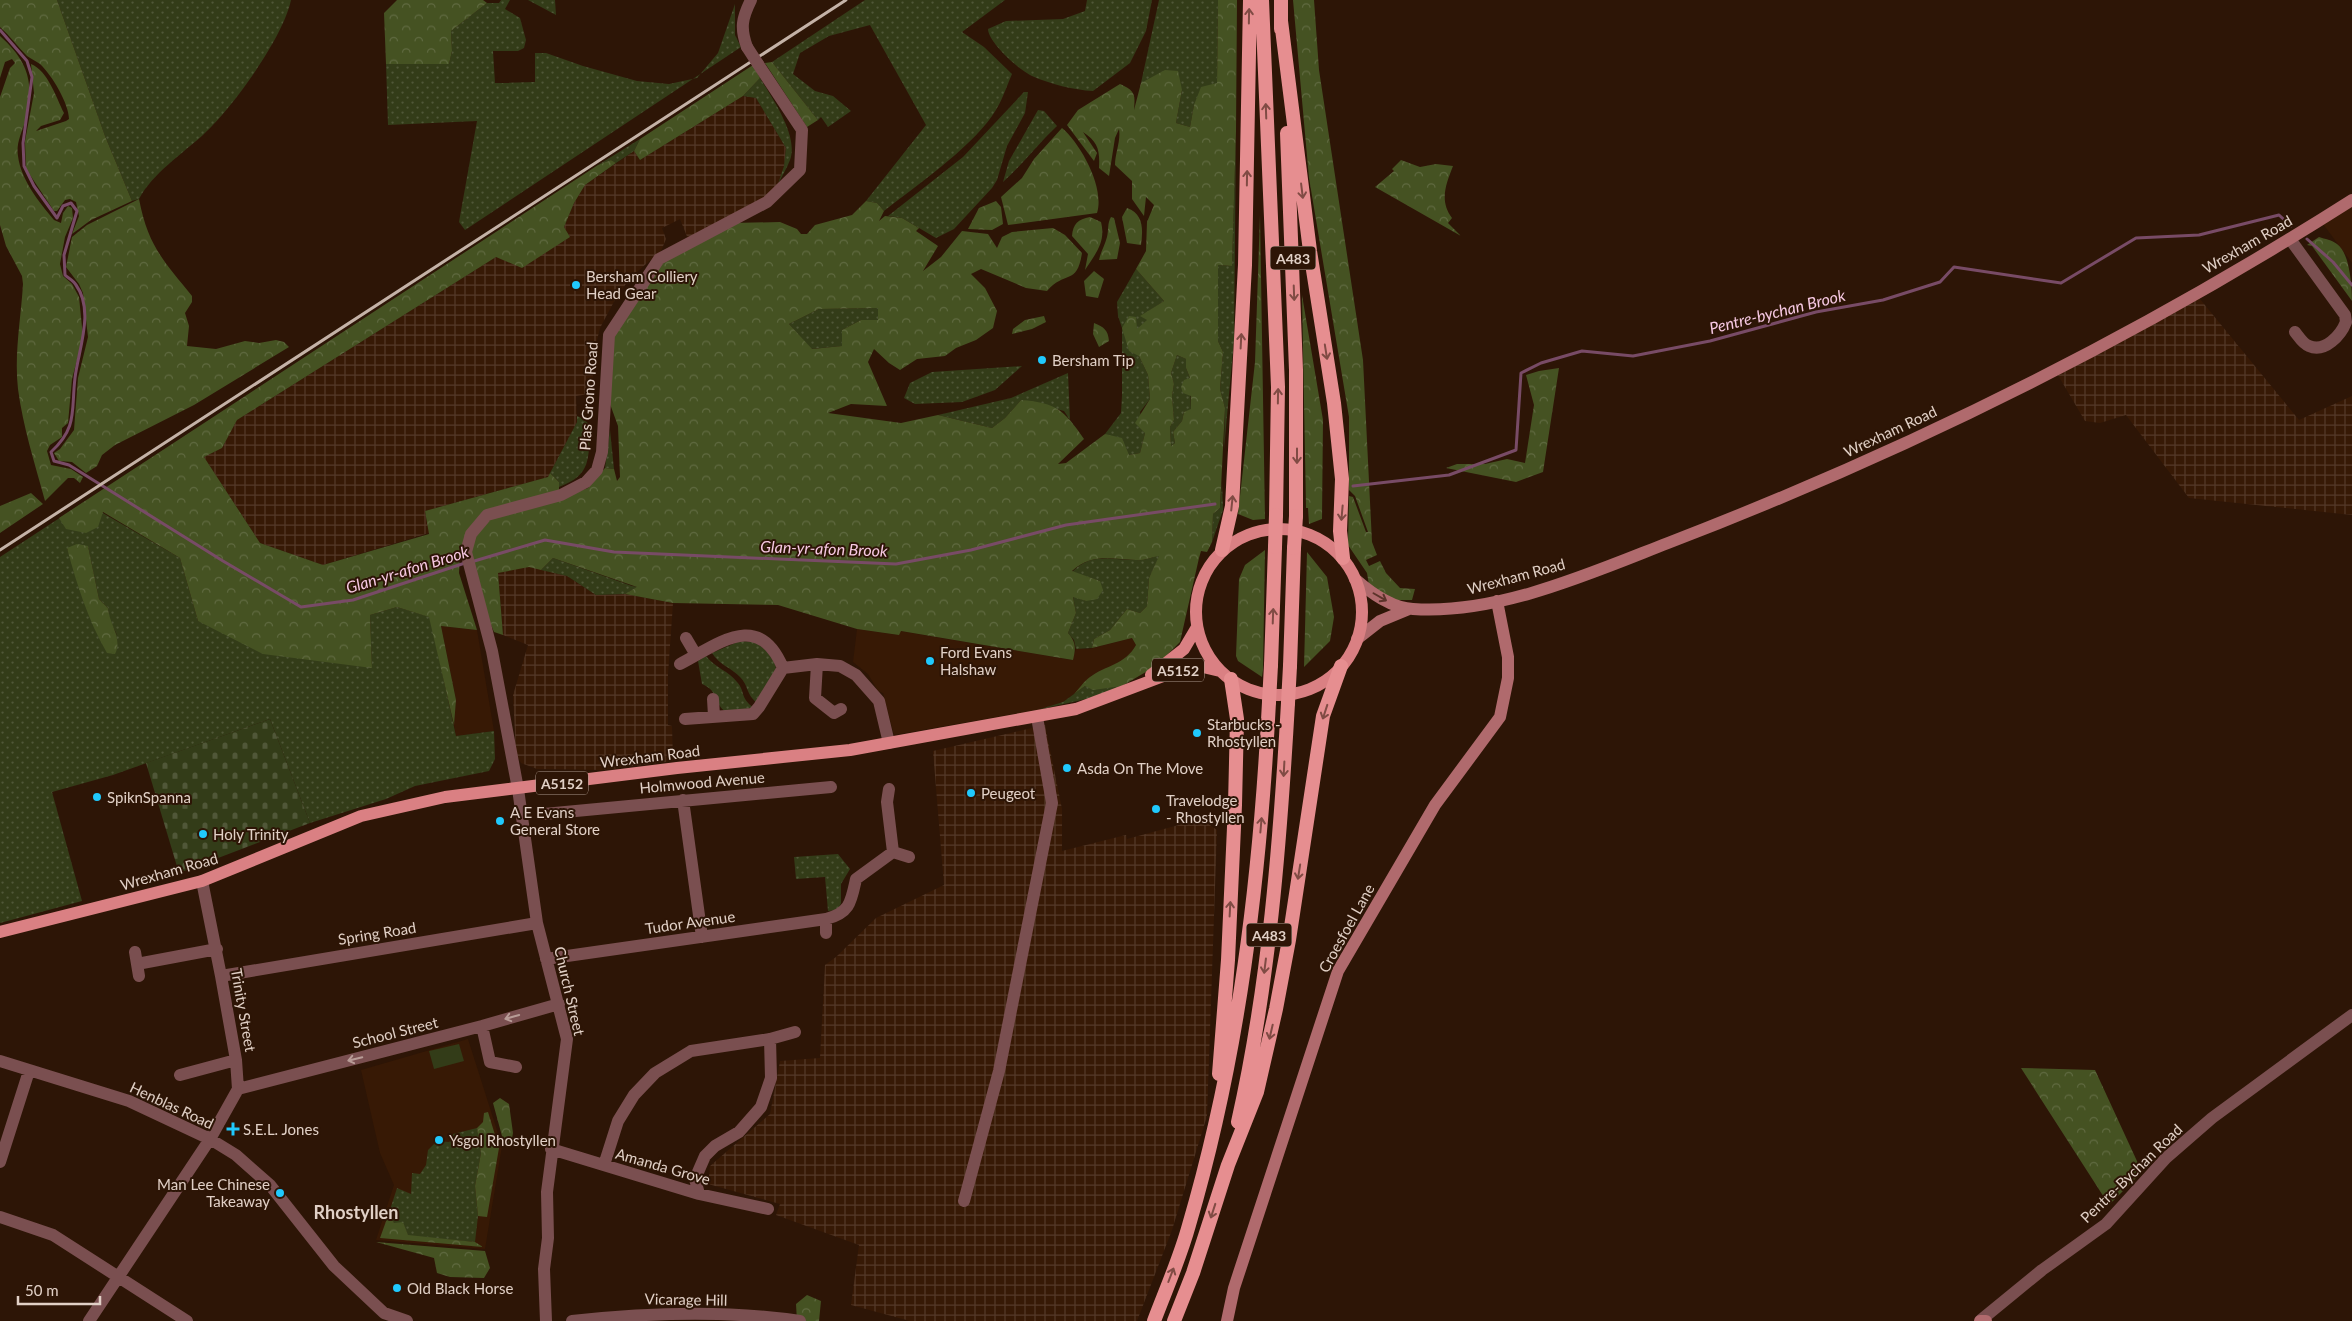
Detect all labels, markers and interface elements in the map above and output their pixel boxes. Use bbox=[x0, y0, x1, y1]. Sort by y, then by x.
one-way arrow bbox=[1245, 8, 1254, 24]
one-way arrow bbox=[1261, 103, 1271, 120]
one-way arrow bbox=[1242, 170, 1251, 186]
one-way arrow bbox=[1298, 183, 1308, 199]
street label: Wrexham Road bbox=[2199, 211, 2295, 277]
road number: A483 bbox=[1270, 247, 1316, 270]
place label: Bersham Colliery Head Gear bbox=[586, 267, 698, 302]
marker: Bersham Colliery Head Gear bbox=[570, 279, 582, 291]
one-way arrow bbox=[1289, 285, 1299, 301]
water label: Pentre-bychan Brook bbox=[1707, 285, 1847, 337]
one-way arrow bbox=[1237, 333, 1246, 349]
street label: Plas Grono Road bbox=[575, 341, 601, 451]
one-way arrow bbox=[1322, 344, 1332, 360]
place label: Bersham Tip bbox=[1052, 351, 1134, 369]
marker: Bersham Tip bbox=[1036, 354, 1048, 366]
one-way arrow bbox=[1273, 388, 1283, 404]
street label: Wrexham Road bbox=[1841, 402, 1939, 460]
one-way arrow bbox=[1292, 448, 1302, 464]
one-way arrow bbox=[1227, 495, 1237, 511]
one-way arrow bbox=[1337, 505, 1346, 521]
water label: Glan-yr-afon Brook bbox=[760, 536, 888, 560]
water label: Glan-yr-afon Brook bbox=[343, 541, 471, 597]
street label: Wrexham Road bbox=[1465, 554, 1567, 598]
one-way arrow bbox=[1373, 593, 1387, 603]
one-way arrow bbox=[1268, 608, 1277, 624]
place label: Ford Evans Halshaw bbox=[940, 643, 1012, 678]
marker: Ford Evans Halshaw bbox=[924, 655, 936, 667]
road number: A5152 bbox=[1152, 658, 1204, 682]
one-way arrow bbox=[1319, 704, 1329, 720]
place label: Starbucks - Rhostyllen bbox=[1207, 715, 1281, 750]
marker: Starbucks - Rhostyllen bbox=[1191, 727, 1203, 739]
street label: Wrexham Road bbox=[599, 741, 701, 771]
place label: Asda On The Move bbox=[1077, 759, 1203, 777]
one-way arrow bbox=[1280, 761, 1289, 777]
marker: Asda On The Move bbox=[1061, 762, 1073, 774]
street label: Holmwood Avenue bbox=[639, 768, 765, 796]
road number: A5152 bbox=[536, 771, 588, 794]
place label: Peugeot bbox=[981, 784, 1036, 802]
marker: Peugeot bbox=[965, 787, 977, 799]
place label: SpiknSpanna bbox=[107, 788, 191, 806]
marker: SpiknSpanna bbox=[91, 791, 103, 803]
place label: Travelodge - Rhostyllen bbox=[1166, 791, 1245, 826]
place label: A E Evans General Store bbox=[510, 803, 600, 838]
marker: Travelodge - Rhostyllen bbox=[1150, 803, 1162, 815]
marker: A E Evans General Store bbox=[494, 815, 506, 827]
one-way arrow bbox=[1256, 817, 1266, 833]
place label: Holy Trinity bbox=[213, 825, 289, 843]
marker: Holy Trinity bbox=[197, 828, 209, 840]
street label: Wrexham Road bbox=[118, 848, 220, 894]
one-way arrow bbox=[1293, 864, 1303, 880]
street label: Croesfoel Lane bbox=[1314, 881, 1378, 975]
one-way arrow bbox=[1226, 901, 1235, 917]
street label: Tudor Avenue bbox=[644, 907, 736, 937]
street label: Spring Road bbox=[337, 918, 417, 948]
road number: A483 bbox=[1246, 924, 1292, 946]
street label: Church Street bbox=[551, 945, 589, 1038]
one-way arrow bbox=[1260, 958, 1270, 974]
street label: Trinity Street bbox=[228, 967, 260, 1054]
street label: School Street bbox=[350, 1013, 440, 1051]
one-way arrow bbox=[505, 1013, 521, 1023]
one-way arrow bbox=[1266, 1024, 1275, 1040]
one-way arrow bbox=[348, 1055, 364, 1064]
street label: Henblas Road bbox=[127, 1078, 217, 1132]
place label: S.E.L. Jones bbox=[243, 1120, 319, 1138]
street label: Pentre-Bychan Road bbox=[2076, 1120, 2186, 1226]
marker: S.E.L. Jones bbox=[227, 1123, 239, 1135]
place label: Ysgol Rhostyllen bbox=[449, 1131, 556, 1149]
marker: Ysgol Rhostyllen bbox=[433, 1134, 445, 1146]
street label: Amanda Grove bbox=[614, 1144, 713, 1188]
place label: Man Lee Chinese Takeaway bbox=[157, 1175, 270, 1210]
marker: Man Lee Chinese Takeaway bbox=[274, 1187, 286, 1199]
district label: Rhostyllen bbox=[314, 1201, 398, 1223]
one-way arrow bbox=[1208, 1203, 1217, 1218]
one-way arrow bbox=[1167, 1268, 1176, 1284]
scale bar bbox=[18, 1274, 100, 1306]
place label: Old Black Horse bbox=[407, 1279, 513, 1297]
text: 50 m bbox=[25, 1281, 59, 1299]
marker: Old Black Horse bbox=[391, 1282, 403, 1294]
street label: Vicarage Hill bbox=[645, 1289, 727, 1309]

